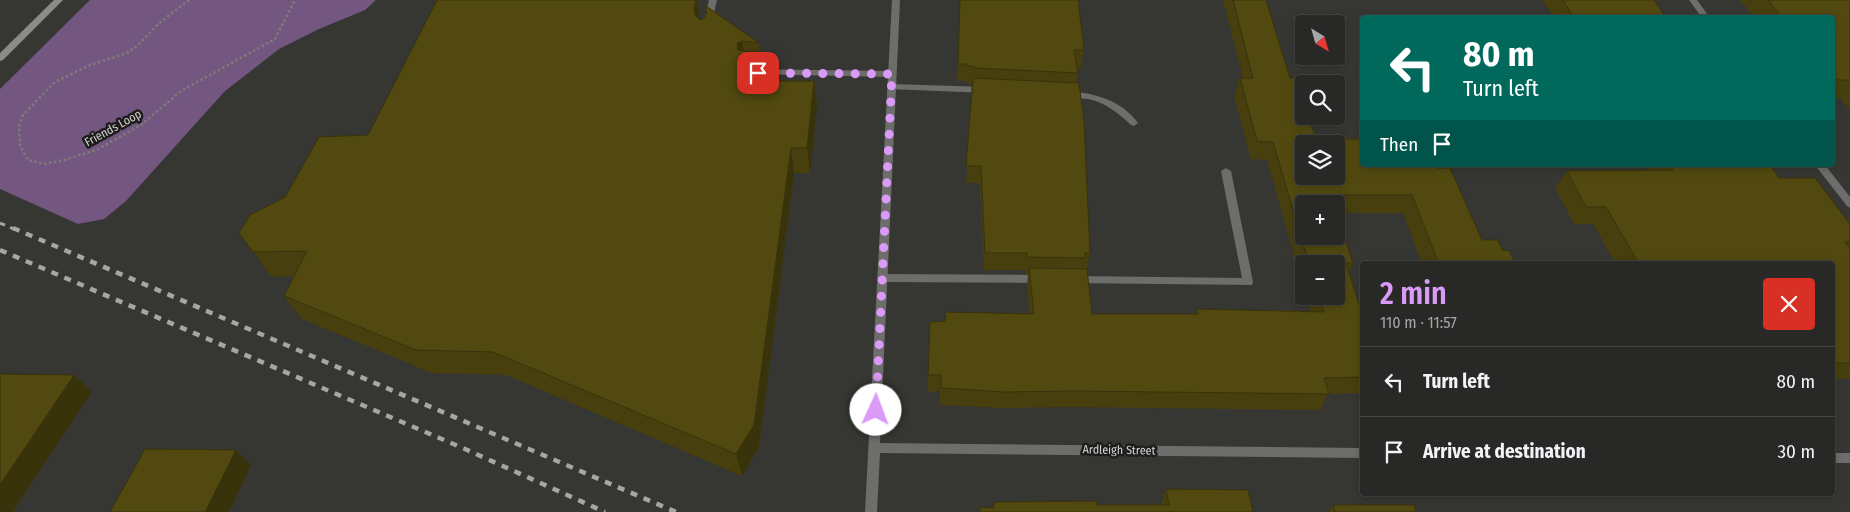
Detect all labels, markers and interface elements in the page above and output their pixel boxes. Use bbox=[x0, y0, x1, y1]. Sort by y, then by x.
north arrow bbox=[1295, 15, 1345, 65]
map controls bbox=[1295, 15, 1345, 305]
text: 80 m bbox=[1463, 33, 1535, 75]
icon: left bbox=[1380, 35, 1445, 100]
pin bbox=[737, 52, 779, 94]
icon: arrive bbox=[744, 59, 772, 87]
button: search bbox=[1295, 75, 1345, 125]
text: Turn left bbox=[1463, 75, 1539, 102]
street label: Friends Loop bbox=[82, 107, 144, 149]
icon: arrive bbox=[1428, 130, 1456, 158]
text: Then bbox=[1380, 133, 1418, 156]
button: layers bbox=[1295, 135, 1345, 185]
button: + bbox=[1295, 195, 1345, 245]
button: − bbox=[1295, 255, 1345, 305]
text: 2 min bbox=[1380, 276, 1447, 312]
button: close bbox=[1763, 278, 1815, 330]
text: 110 m · 11:57 bbox=[1380, 313, 1457, 332]
icon: left bbox=[1380, 368, 1408, 396]
text: Turn left bbox=[1423, 370, 1490, 393]
text: 80 m bbox=[1777, 370, 1815, 393]
position arrow bbox=[849, 383, 901, 435]
icon: arrive bbox=[1380, 438, 1408, 466]
text: Arrive at destination bbox=[1423, 440, 1586, 463]
text: 30 m bbox=[1777, 440, 1815, 463]
street label: Ardleigh Street bbox=[1082, 442, 1156, 458]

